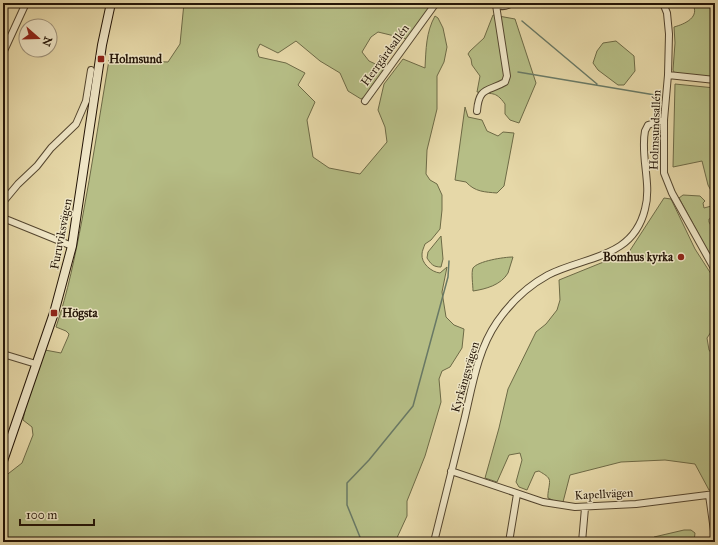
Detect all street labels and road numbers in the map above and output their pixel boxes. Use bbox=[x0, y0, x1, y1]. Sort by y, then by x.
street label: Herrgårdsallén bbox=[358, 21, 413, 89]
street label: Holmsundsallén bbox=[647, 89, 663, 170]
street label: Furuviksvägen bbox=[47, 197, 76, 271]
street label: Kyrkängsvägen bbox=[448, 339, 483, 414]
street label: Kapellvägen bbox=[574, 485, 634, 504]

